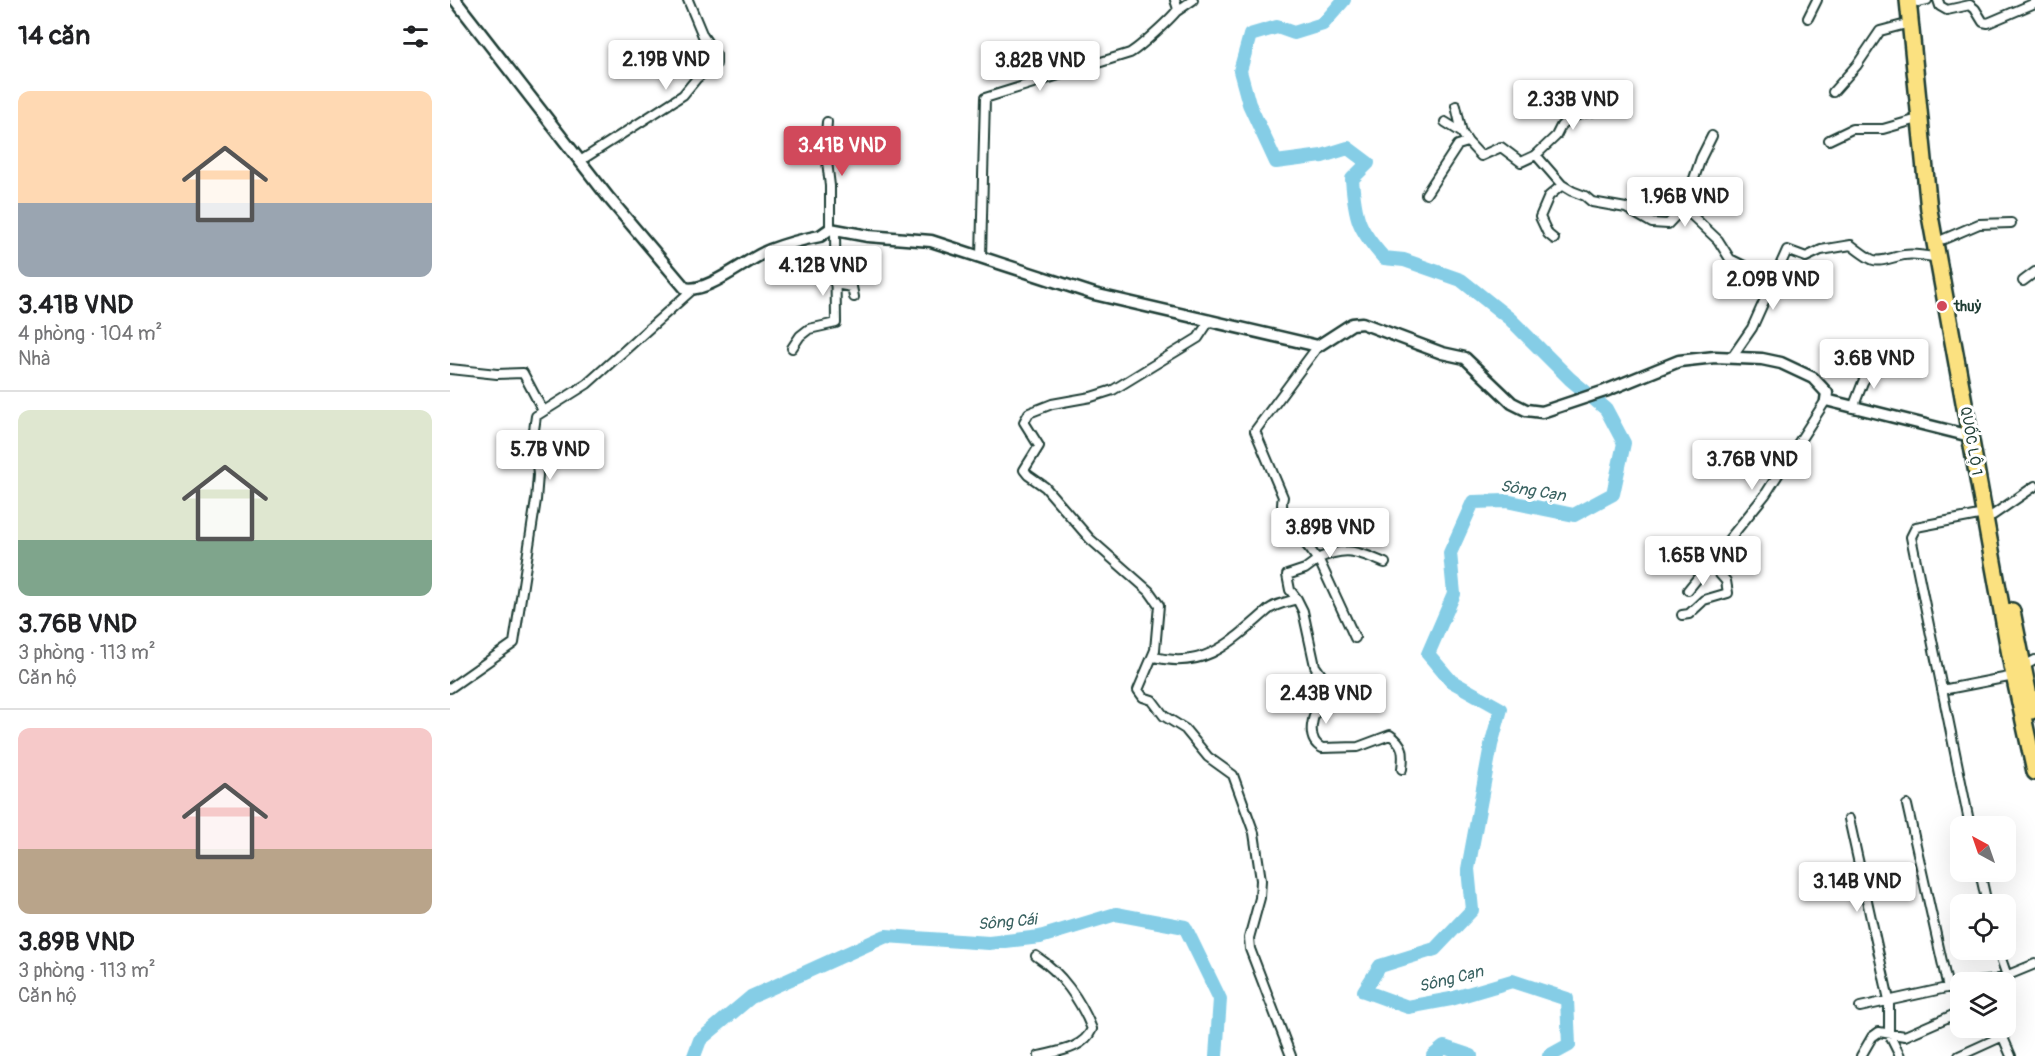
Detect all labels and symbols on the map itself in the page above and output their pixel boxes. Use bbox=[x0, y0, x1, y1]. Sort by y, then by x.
pin: 2.19B VND bbox=[597, 40, 735, 91]
pin: 3.82B VND bbox=[971, 41, 1109, 92]
pin: 2.33B VND bbox=[1504, 80, 1642, 131]
pin: 3.41B VND bbox=[773, 126, 911, 177]
pin: 1.96B VND bbox=[1616, 177, 1754, 228]
pin: 4.12B VND bbox=[754, 246, 892, 297]
pin: 2.09B VND bbox=[1704, 260, 1842, 311]
place label: thuỷ bbox=[1953, 297, 1982, 316]
marker: thuỷ bbox=[1935, 299, 1949, 313]
pin: 3.6B VND bbox=[1812, 339, 1936, 390]
street label: QUỐC LỘ 1 bbox=[1956, 405, 1988, 477]
pin: 5.7B VND bbox=[488, 430, 612, 481]
pin: 3.76B VND bbox=[1683, 440, 1821, 491]
water label: Sông Cạn bbox=[1499, 476, 1568, 506]
pin: 3.89B VND bbox=[1261, 508, 1399, 559]
pin: 1.65B VND bbox=[1634, 536, 1772, 587]
pin: 2.43B VND bbox=[1257, 674, 1395, 725]
north arrow bbox=[1950, 816, 2016, 882]
pin: 3.14B VND bbox=[1788, 862, 1926, 913]
water label: Sông Cái bbox=[977, 909, 1039, 935]
water label: Sông Cạn bbox=[1417, 961, 1486, 997]

